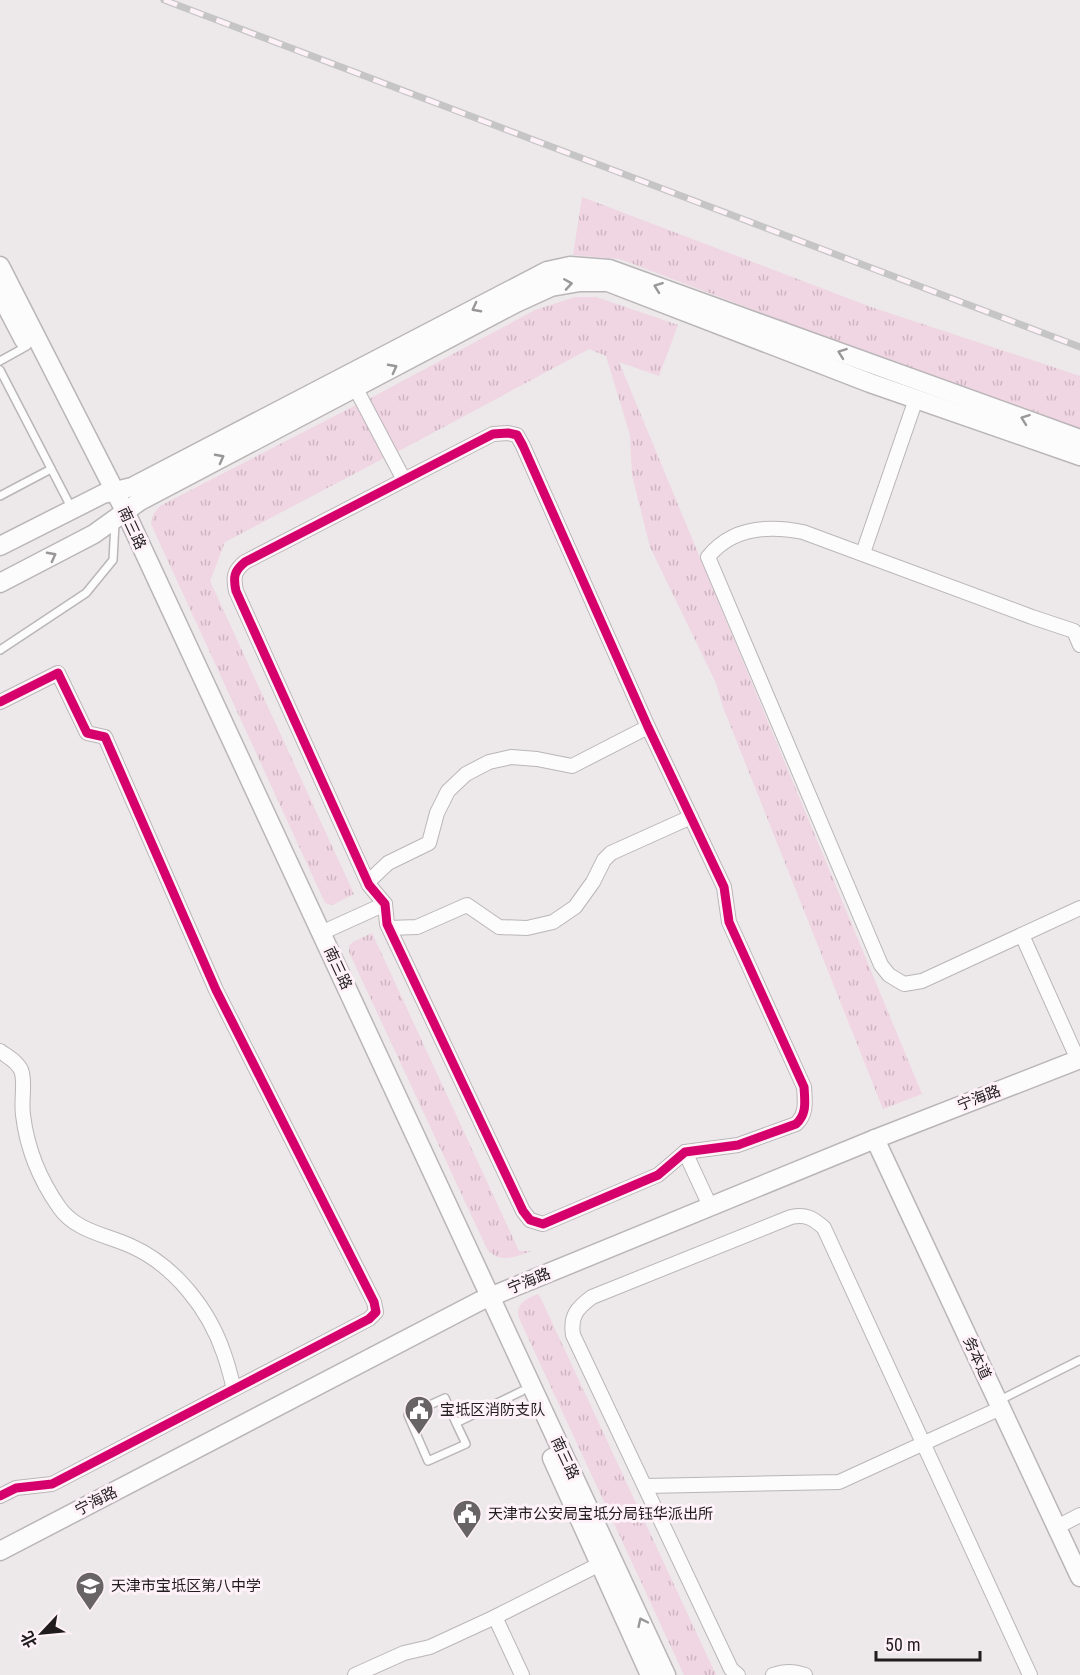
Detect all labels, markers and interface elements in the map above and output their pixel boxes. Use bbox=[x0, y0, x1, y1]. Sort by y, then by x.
one-way arrow bbox=[563, 278, 573, 290]
one-way arrow bbox=[653, 281, 664, 294]
one-way arrow bbox=[472, 301, 482, 312]
one-way arrow bbox=[837, 348, 848, 361]
one-way arrow bbox=[387, 364, 397, 375]
one-way arrow bbox=[1020, 414, 1031, 427]
one-way arrow bbox=[214, 454, 224, 465]
street label: 南三路 bbox=[114, 504, 150, 552]
one-way arrow bbox=[46, 552, 56, 563]
street label: 南三路 bbox=[320, 944, 356, 992]
street label: 宁海路 bbox=[955, 1082, 1003, 1114]
street label: 宁海路 bbox=[505, 1264, 553, 1298]
street label: 务本道 bbox=[959, 1334, 995, 1382]
public building icon: 宝坻区消防支队 bbox=[403, 1394, 435, 1436]
place label: 宝坻区消防支队 bbox=[440, 1401, 545, 1419]
street label: 南三路 bbox=[547, 1434, 583, 1482]
street label: 宁海路 bbox=[72, 1483, 120, 1519]
public building icon: 天津市公安局宝坻分局钰华派出所 bbox=[451, 1498, 483, 1540]
place label: 天津市公安局宝坻分局钰华派出所 bbox=[488, 1505, 713, 1523]
school or university icon: 天津市宝坻区第八中学 bbox=[74, 1570, 106, 1612]
place label: 天津市宝坻区第八中学 bbox=[111, 1577, 261, 1595]
north arrow bbox=[12, 1603, 72, 1663]
one-way arrow bbox=[637, 1617, 649, 1628]
scale bar bbox=[876, 1624, 980, 1662]
text: 北 bbox=[17, 1628, 41, 1651]
text: 50 m bbox=[885, 1634, 920, 1655]

